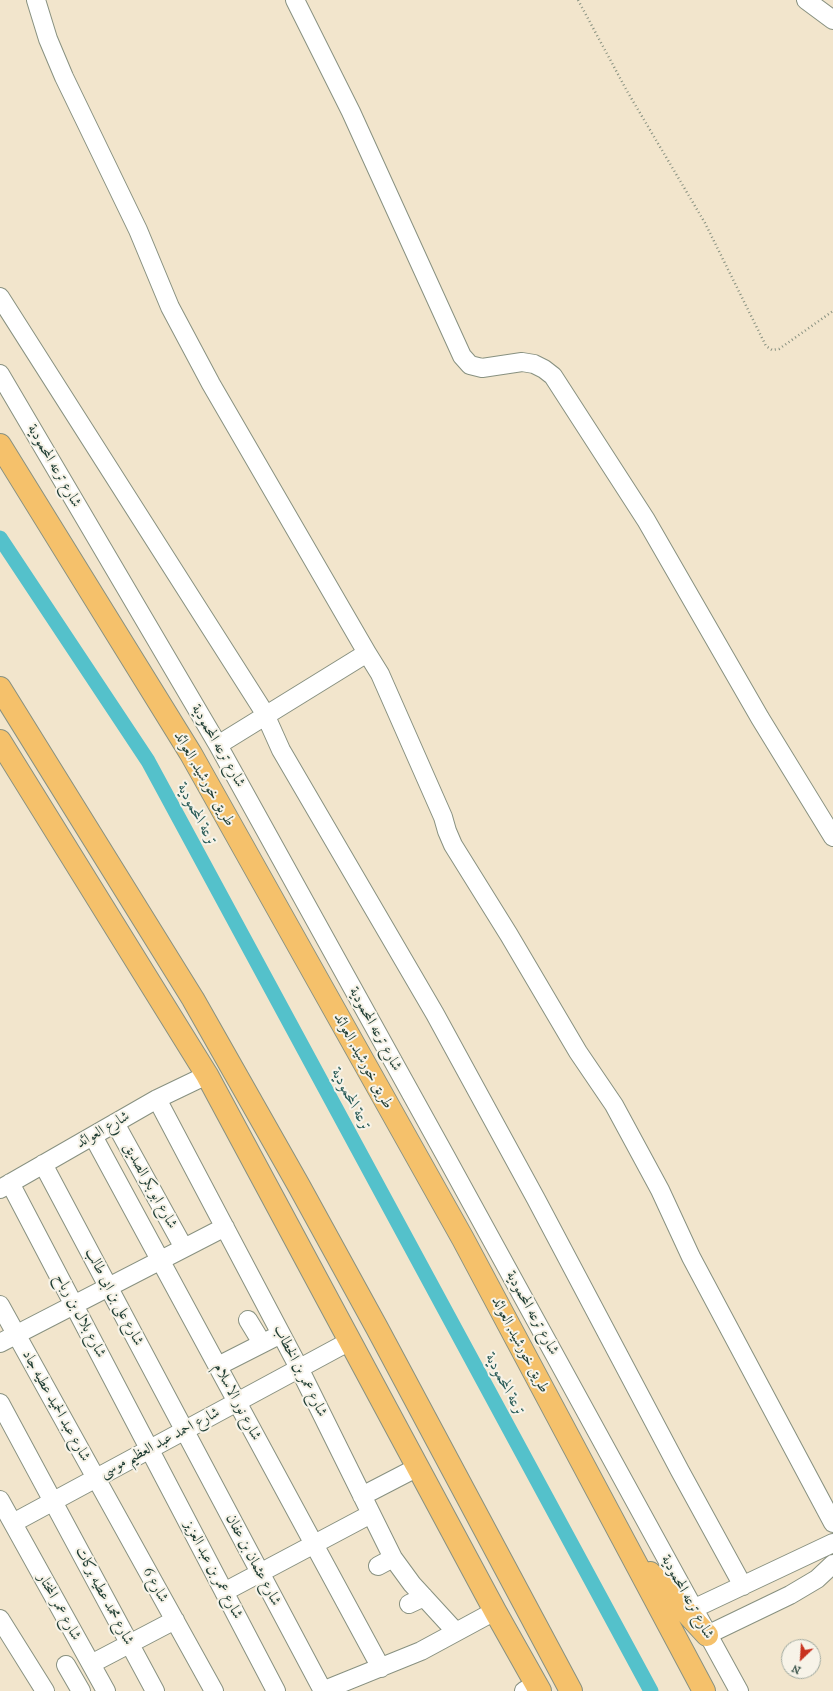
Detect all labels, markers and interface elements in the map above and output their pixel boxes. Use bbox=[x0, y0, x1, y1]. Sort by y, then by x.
street label: شارع ترعه المحمودية bbox=[23, 421, 85, 511]
street label: شارع ترعه المحمودية bbox=[187, 701, 249, 791]
street label: طريق خورشيد, العوائد bbox=[170, 728, 238, 830]
water label: ترعة المحمودية bbox=[172, 780, 222, 850]
street label: شارع ترعه المحمودية bbox=[345, 984, 405, 1074]
street label: طريق خورشيد, العوائد bbox=[329, 1010, 397, 1112]
water label: ترعة المحمودية bbox=[326, 1065, 376, 1135]
street label: شارع العوائد bbox=[73, 1108, 133, 1152]
street label: شارع ابو بكر الصديق bbox=[119, 1140, 181, 1232]
street label: شارع على بن ابى طالب bbox=[81, 1245, 147, 1349]
street label: شارع ترعه المحمودية bbox=[502, 1268, 562, 1358]
street label: شارع بلال بن رباح bbox=[50, 1271, 110, 1361]
street label: طريق خورشيد, العوائد bbox=[487, 1294, 553, 1396]
street label: شارع عمر بن الخطاب bbox=[269, 1322, 331, 1420]
street label: شارع عبد الحميد عطيه جاد bbox=[18, 1347, 94, 1465]
water label: ترعة المحمودية bbox=[480, 1350, 530, 1420]
street label: شارع نور الاسلام bbox=[209, 1360, 265, 1444]
street label: شارع احمد عبد العظيم موسى bbox=[97, 1404, 223, 1482]
street label: شارع عثمان بن عفان bbox=[221, 1511, 285, 1609]
street label: شارع عمر بن عبد العزيز bbox=[180, 1518, 246, 1622]
street label: شارع محمد عطيه بركات bbox=[70, 1544, 138, 1648]
street label: شارع ترعه المحمودية bbox=[657, 1552, 717, 1642]
street label: شارع 6 bbox=[138, 1564, 172, 1606]
street label: شارع عمر المختار bbox=[33, 1570, 85, 1644]
north arrow bbox=[781, 1639, 821, 1679]
text: N bbox=[790, 1662, 803, 1677]

